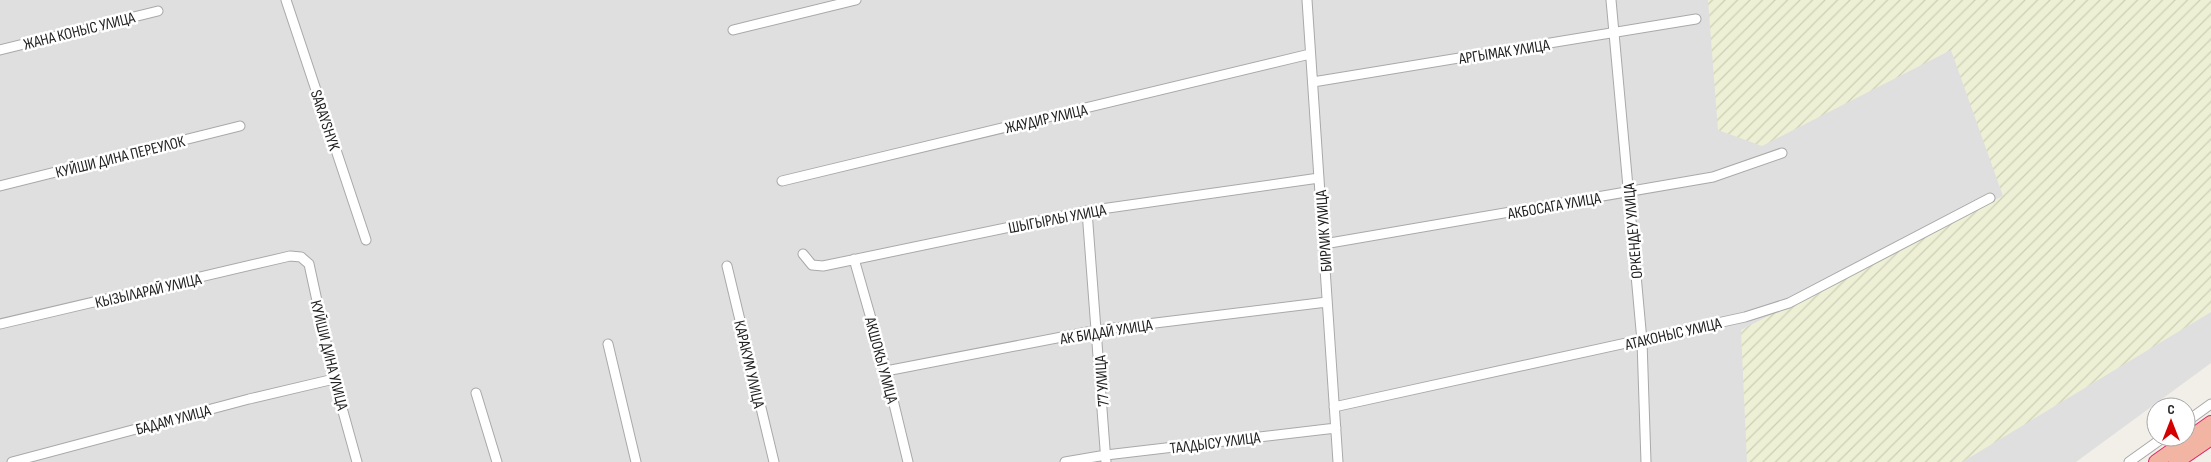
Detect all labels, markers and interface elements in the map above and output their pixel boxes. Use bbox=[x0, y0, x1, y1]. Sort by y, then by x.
street label: ЖАНА КОНЫС УЛИЦА bbox=[22, 8, 137, 55]
street label: АРГЫМАК УЛИЦА bbox=[1456, 36, 1551, 69]
street label: SARAYSHYK bbox=[306, 88, 344, 154]
street label: ЖАУДИР УЛИЦА bbox=[1003, 101, 1089, 138]
street label: КУЙШИ ДИНА ПЕРЕУЛОК bbox=[54, 132, 188, 183]
street label: ОРКЕНДЕУ УЛИЦА bbox=[1620, 182, 1647, 280]
street label: БИРЛИК УЛИЦА bbox=[1312, 189, 1337, 273]
street label: АКБОСАГА УЛИЦА bbox=[1505, 189, 1602, 224]
street label: ШЫГЫРЛЫ УЛИЦА bbox=[1007, 201, 1108, 238]
street label: КЫЗЫЛАРАЙ УЛИЦА bbox=[93, 270, 203, 313]
street label: КУЙШИ ДИНА УЛИЦА bbox=[306, 298, 351, 413]
street label: АКШОКЫ УЛИЦА bbox=[860, 314, 901, 406]
street label: АТАКОНЫС УЛИЦА bbox=[1622, 314, 1724, 355]
street label: АК БИДАЙ УЛИЦА bbox=[1058, 316, 1154, 349]
street label: КАРАКУМ УЛИЦА bbox=[729, 319, 768, 410]
street label: 77 УЛИЦА bbox=[1091, 354, 1114, 407]
north arrow bbox=[2146, 397, 2196, 447]
street label: БАДАМ УЛИЦА bbox=[134, 401, 213, 440]
text: С bbox=[2167, 401, 2175, 418]
street label: ТАЛДЫСУ УЛИЦА bbox=[1169, 428, 1262, 458]

